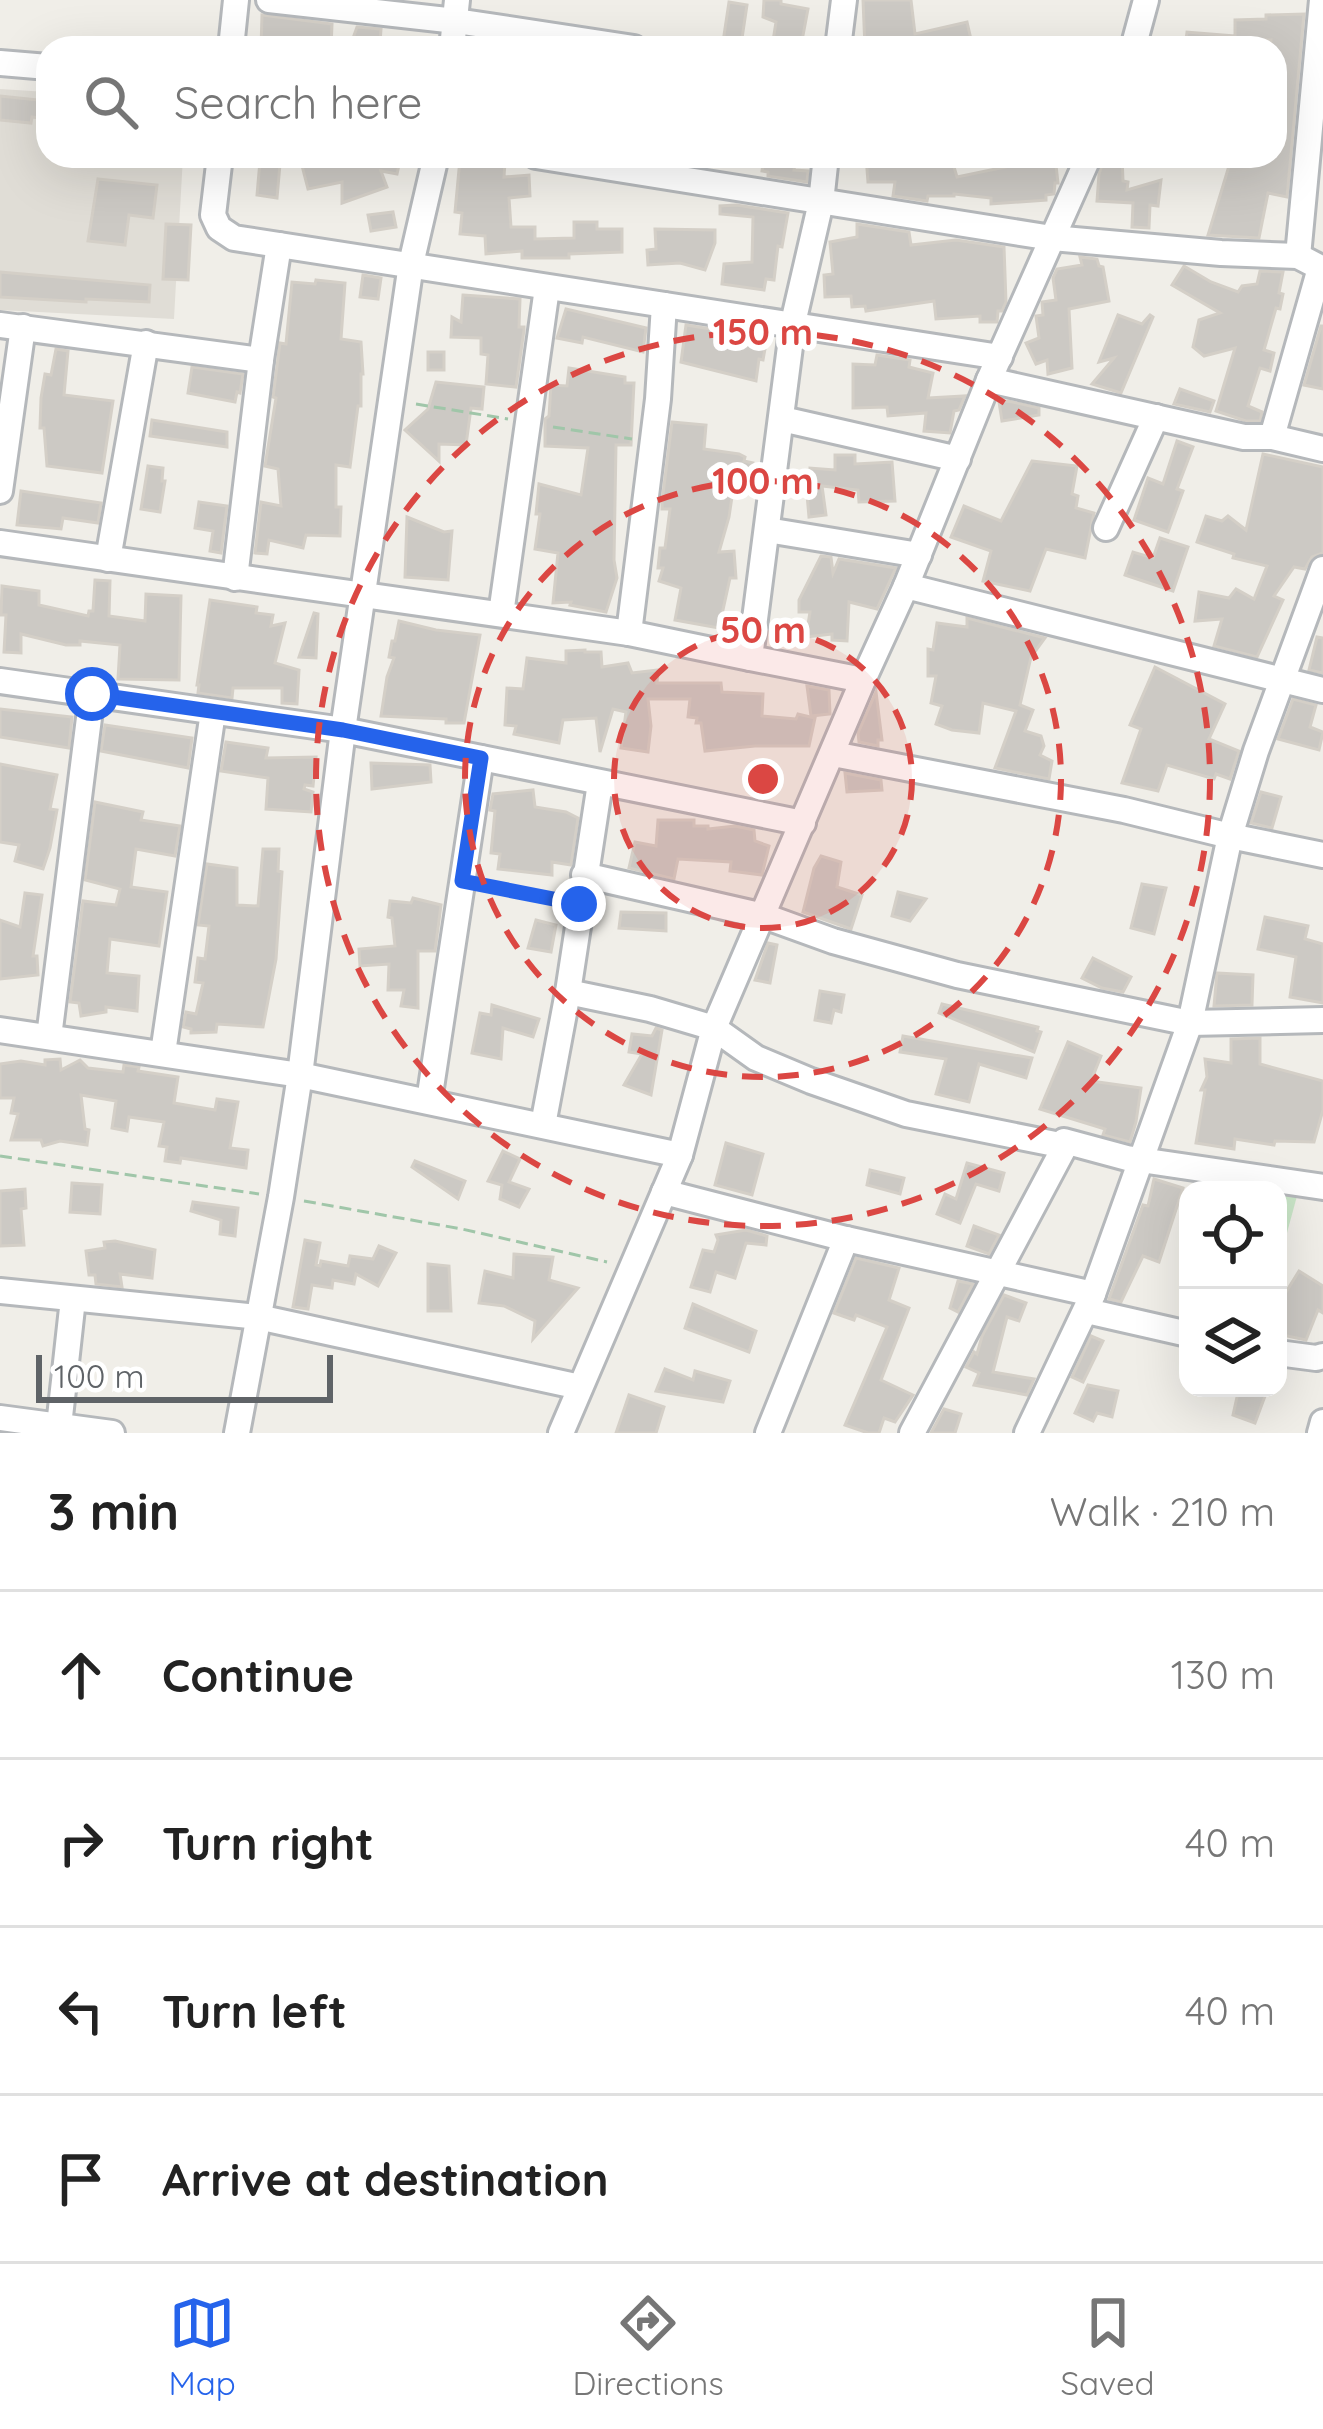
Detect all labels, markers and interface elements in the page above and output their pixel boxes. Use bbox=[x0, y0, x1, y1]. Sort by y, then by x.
search box bbox=[36, 36, 1287, 168]
icon: search bbox=[78, 69, 144, 135]
text: Search here bbox=[174, 74, 422, 130]
text: 150 m bbox=[713, 309, 813, 354]
text: 100 m bbox=[712, 458, 814, 503]
text: 50 m bbox=[720, 607, 806, 652]
route start bbox=[65, 667, 119, 721]
centre of rings bbox=[742, 758, 784, 800]
route end bbox=[552, 877, 606, 931]
map controls bbox=[1179, 1181, 1287, 1397]
button: locate bbox=[1179, 1181, 1287, 1289]
button: layers bbox=[1179, 1289, 1287, 1397]
scale bar bbox=[36, 1349, 333, 1402]
text: 100 m bbox=[54, 1355, 145, 1396]
text: 3 min bbox=[48, 1479, 179, 1543]
text: Walk · 210 m bbox=[1050, 1487, 1275, 1536]
icon: ahead bbox=[48, 1642, 114, 1708]
text: Continue bbox=[162, 1647, 354, 1703]
text: 130 m bbox=[1171, 1650, 1275, 1699]
icon: right bbox=[48, 1810, 114, 1876]
text: Turn right bbox=[162, 1815, 374, 1871]
text: 40 m bbox=[1185, 1818, 1275, 1867]
icon: left bbox=[48, 1978, 114, 2044]
text: Turn left bbox=[162, 1983, 347, 2039]
text: 40 m bbox=[1185, 1986, 1275, 2035]
icon: arrive bbox=[48, 2146, 114, 2212]
text: Arrive at destination bbox=[162, 2151, 608, 2207]
tab: Map bbox=[168, 2290, 236, 2403]
tab: Directions bbox=[572, 2290, 724, 2403]
tab: Saved bbox=[1061, 2290, 1155, 2403]

